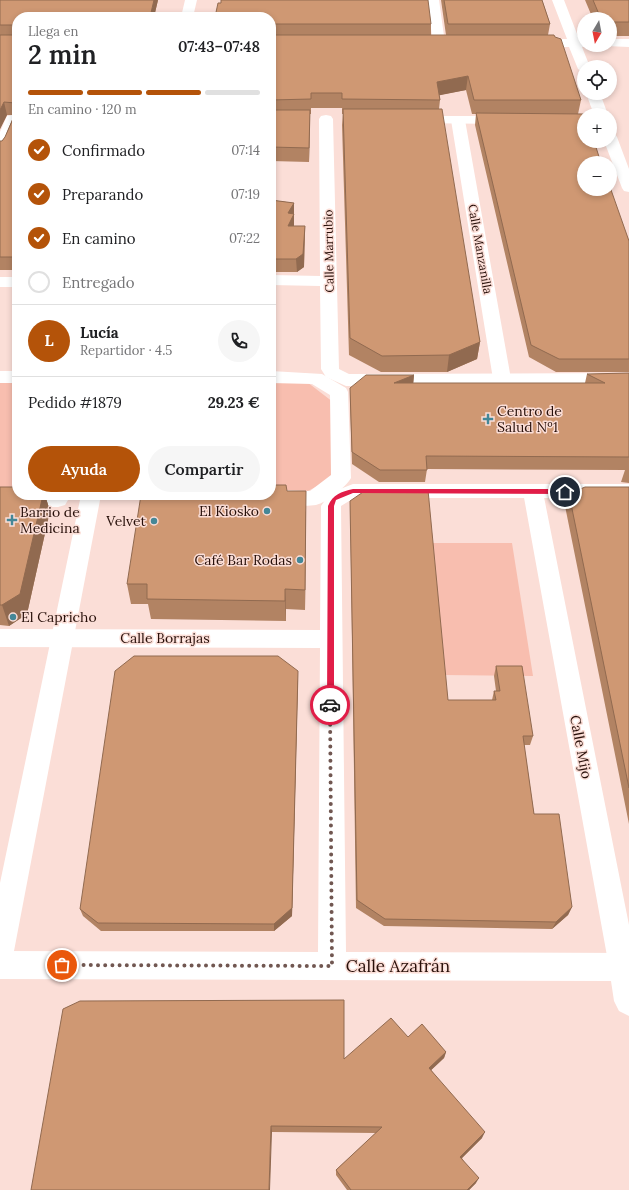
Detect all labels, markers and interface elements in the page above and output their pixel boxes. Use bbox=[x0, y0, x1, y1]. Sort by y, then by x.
north arrow bbox=[577, 12, 617, 52]
map controls bbox=[577, 12, 617, 196]
text: Llega en bbox=[28, 23, 78, 40]
text: 07:43–07:48 bbox=[178, 37, 260, 56]
text: 2 min bbox=[28, 38, 97, 71]
button: locate bbox=[577, 60, 617, 100]
text: En camino · 120 m bbox=[28, 101, 137, 118]
button: + bbox=[577, 108, 617, 148]
icon: check bbox=[28, 139, 50, 161]
text: Confirmado bbox=[62, 141, 145, 160]
text: 07:14 bbox=[231, 142, 260, 159]
button: − bbox=[577, 156, 617, 196]
icon: check bbox=[28, 183, 50, 205]
text: Preparando bbox=[62, 185, 143, 204]
text: 07:19 bbox=[231, 186, 260, 203]
street label: Calle Manzanilla bbox=[465, 203, 496, 295]
street label: Calle Marrubio bbox=[320, 209, 337, 293]
icon: check bbox=[28, 227, 50, 249]
text: En camino bbox=[62, 229, 136, 248]
text: 07:22 bbox=[229, 230, 260, 247]
text: Entregado bbox=[62, 273, 134, 292]
button: phone bbox=[218, 320, 260, 362]
text: Lucía bbox=[80, 323, 119, 342]
text: L bbox=[44, 331, 54, 350]
text: Repartidor · 4.5 bbox=[80, 342, 172, 359]
text: Pedido #1879 bbox=[28, 393, 122, 412]
text: 29.23 € bbox=[208, 393, 260, 412]
place label: Centro de Salud Nº1 bbox=[497, 402, 562, 436]
marker: Centro de Salud Nº1 bbox=[482, 413, 494, 425]
button: Ayuda bbox=[28, 446, 140, 492]
button: Compartir bbox=[148, 446, 260, 492]
pin bbox=[548, 475, 582, 509]
icon: home bbox=[554, 481, 576, 503]
place label: El Kiosko bbox=[199, 502, 259, 520]
place label: Barrio de Medicina bbox=[20, 503, 80, 537]
marker: El Kiosko bbox=[262, 506, 272, 516]
place label: Velvet bbox=[105, 512, 147, 530]
marker: Barrio de Medicina bbox=[7, 515, 17, 525]
marker: Velvet bbox=[149, 516, 159, 526]
place label: Café Bar Rodas bbox=[194, 551, 292, 569]
marker: Café Bar Rodas bbox=[295, 555, 305, 565]
place label: El Capricho bbox=[21, 608, 97, 626]
marker: El Capricho bbox=[8, 612, 18, 622]
street label: Calle Borrajas bbox=[120, 629, 210, 647]
courier bbox=[310, 685, 350, 725]
icon: car bbox=[319, 694, 341, 716]
street label: Calle Mijo bbox=[566, 714, 596, 780]
pin bbox=[45, 948, 79, 982]
icon: bag bbox=[51, 954, 73, 976]
street label: Calle Azafrán bbox=[346, 955, 450, 977]

